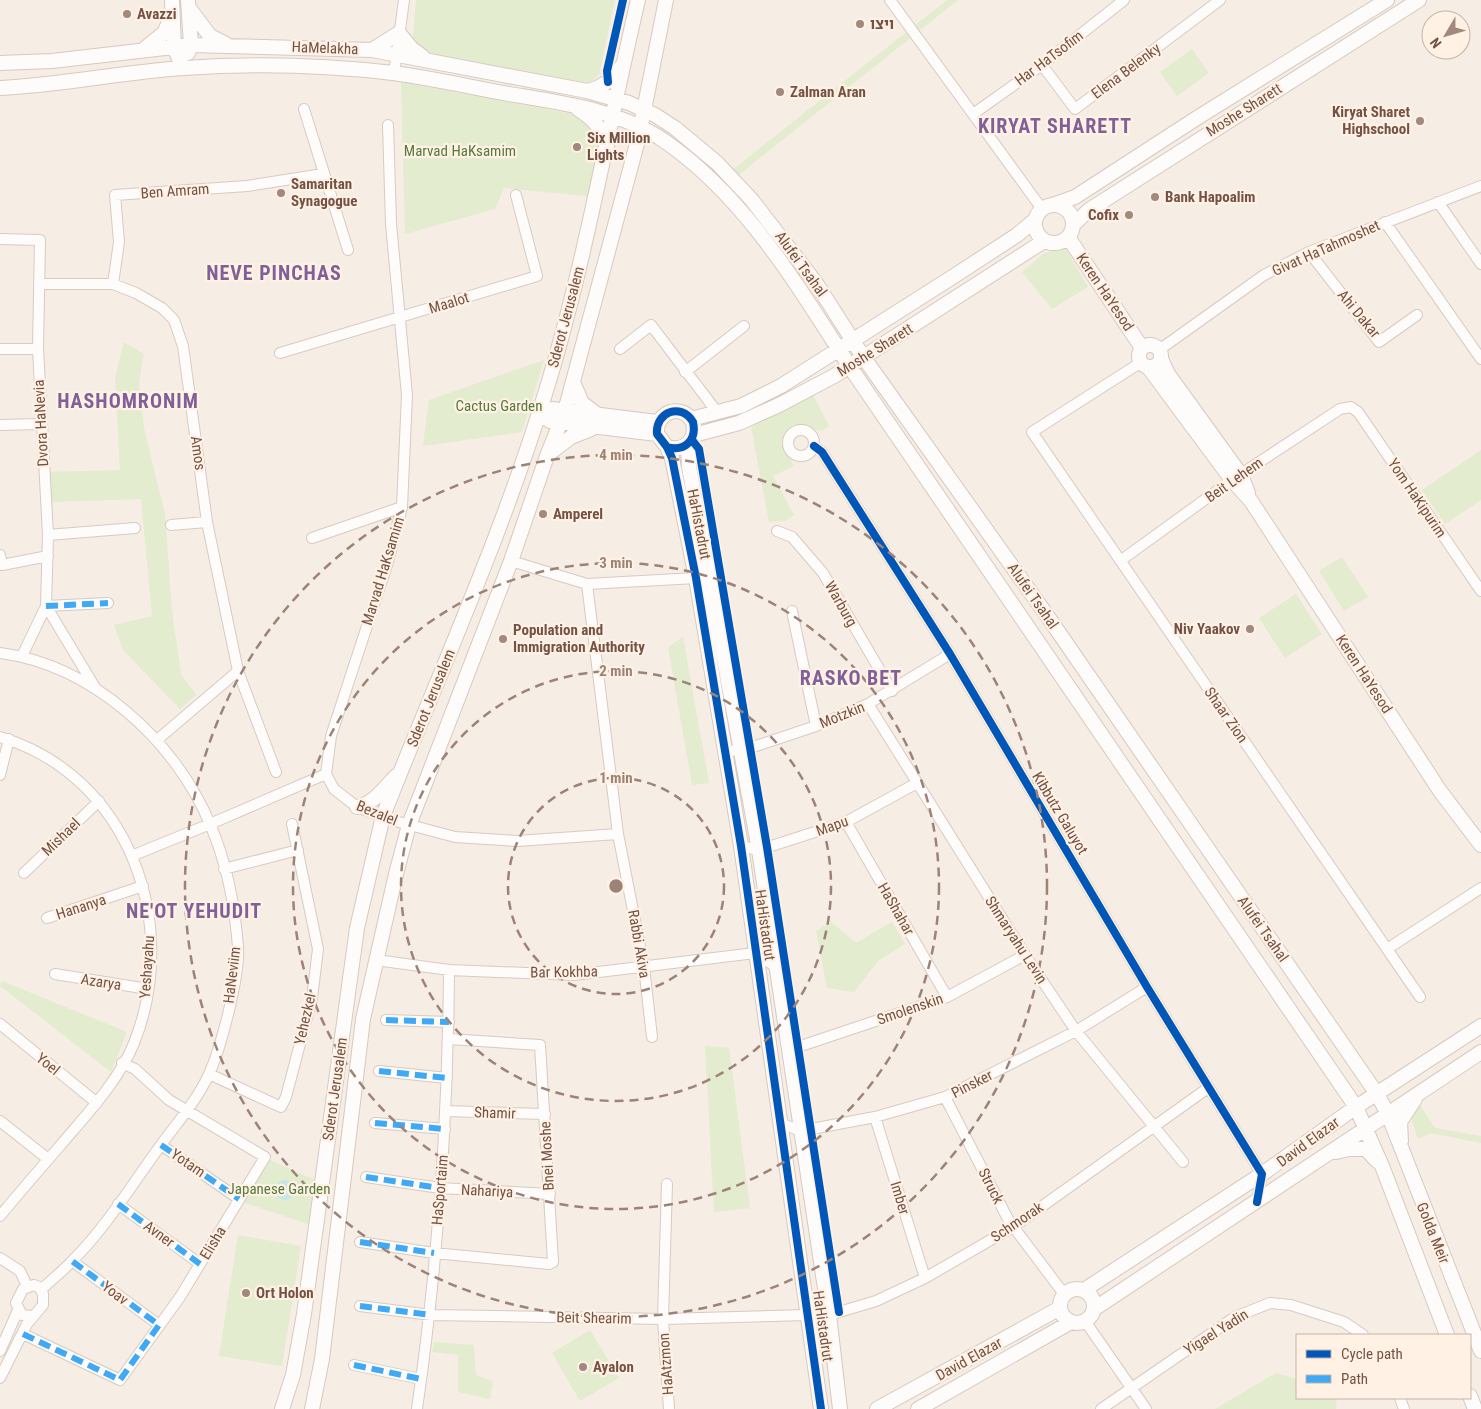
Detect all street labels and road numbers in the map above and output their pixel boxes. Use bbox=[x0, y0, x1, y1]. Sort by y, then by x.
street label: Har HaTsofim bbox=[1011, 26, 1087, 90]
street label: HaMelakha bbox=[291, 38, 359, 58]
street label: Elena Belenky bbox=[1088, 39, 1164, 103]
street label: Moshe Sharett bbox=[1203, 80, 1285, 140]
street label: Ben Amram bbox=[140, 180, 210, 202]
street label: Givat HaTahmoshet bbox=[1269, 216, 1383, 280]
street label: Alufei Tsahal bbox=[771, 228, 831, 300]
street label: Keren HaYesod bbox=[1072, 250, 1138, 334]
street label: Sderot Jerusalem bbox=[544, 264, 588, 370]
street label: Ahi Dakar bbox=[1334, 286, 1385, 342]
street label: Maalot bbox=[427, 288, 471, 318]
street label: Moshe Sharett bbox=[834, 320, 916, 380]
street label: Dvora HaNevia bbox=[30, 379, 52, 467]
street label: Amos bbox=[187, 435, 209, 471]
street label: Beit Lehem bbox=[1202, 454, 1266, 506]
street label: Yom HaKipurim bbox=[1384, 455, 1450, 541]
street label: HaHistadrut bbox=[683, 487, 715, 561]
street label: Marvad HaKsamim bbox=[358, 515, 408, 627]
street label: Alufei Tsahal bbox=[1004, 560, 1062, 632]
street label: Warburg bbox=[821, 578, 861, 630]
street label: Keren HaYesod bbox=[1332, 631, 1396, 717]
street label: Sderot Jerusalem bbox=[403, 646, 459, 750]
street label: Shaar Zion bbox=[1200, 684, 1252, 746]
street label: Motzkin bbox=[817, 698, 867, 732]
street label: Kibbutz Galuyot bbox=[1028, 769, 1092, 857]
street label: Bezalel bbox=[354, 797, 400, 829]
street label: Mapu bbox=[813, 812, 851, 840]
street label: Mishael bbox=[38, 814, 84, 860]
street label: HaShahar bbox=[874, 880, 918, 939]
street label: HaHistadrut bbox=[751, 888, 779, 962]
street label: Hananya bbox=[54, 890, 108, 924]
street label: Shmaryahu Levin bbox=[981, 893, 1051, 987]
street label: Alufei Tsahal bbox=[1234, 893, 1292, 965]
street label: Rabbi Akiva bbox=[624, 908, 654, 980]
street label: Yeshayahu bbox=[136, 935, 158, 999]
street label: HaNeviim bbox=[220, 945, 244, 1005]
street label: Bar Kokhba bbox=[530, 962, 598, 982]
street label: Azarya bbox=[80, 970, 122, 994]
street label: Smolenskin bbox=[875, 989, 945, 1029]
street label: Yehezkel bbox=[290, 991, 320, 1047]
street label: Sderot Jerusalem bbox=[319, 1036, 351, 1142]
street label: Yoel bbox=[32, 1049, 64, 1079]
street label: Pinsker bbox=[948, 1066, 996, 1102]
street label: Shamir bbox=[474, 1103, 516, 1123]
street label: David Elazar bbox=[1273, 1113, 1343, 1171]
street label: Bnei Moshe bbox=[536, 1121, 558, 1191]
street label: Yotam bbox=[167, 1145, 209, 1181]
street label: HaSportaim bbox=[428, 1154, 452, 1226]
street label: Struck bbox=[974, 1165, 1008, 1207]
street label: Imber bbox=[886, 1179, 914, 1217]
street label: Nahariya bbox=[460, 1181, 514, 1201]
street label: Schmorak bbox=[988, 1198, 1047, 1246]
street label: Golda Meir bbox=[1413, 1200, 1454, 1267]
street label: Avner bbox=[140, 1217, 178, 1251]
street label: Elisha bbox=[196, 1223, 230, 1263]
street label: Yoav bbox=[98, 1277, 132, 1309]
street label: HaHistadrut bbox=[809, 1289, 837, 1363]
street label: Yigael Yadin bbox=[1180, 1305, 1252, 1359]
street label: Beit Shearim bbox=[556, 1308, 632, 1328]
street label: HaAtzmon bbox=[655, 1332, 677, 1396]
street label: David Elazar bbox=[933, 1333, 1006, 1385]

